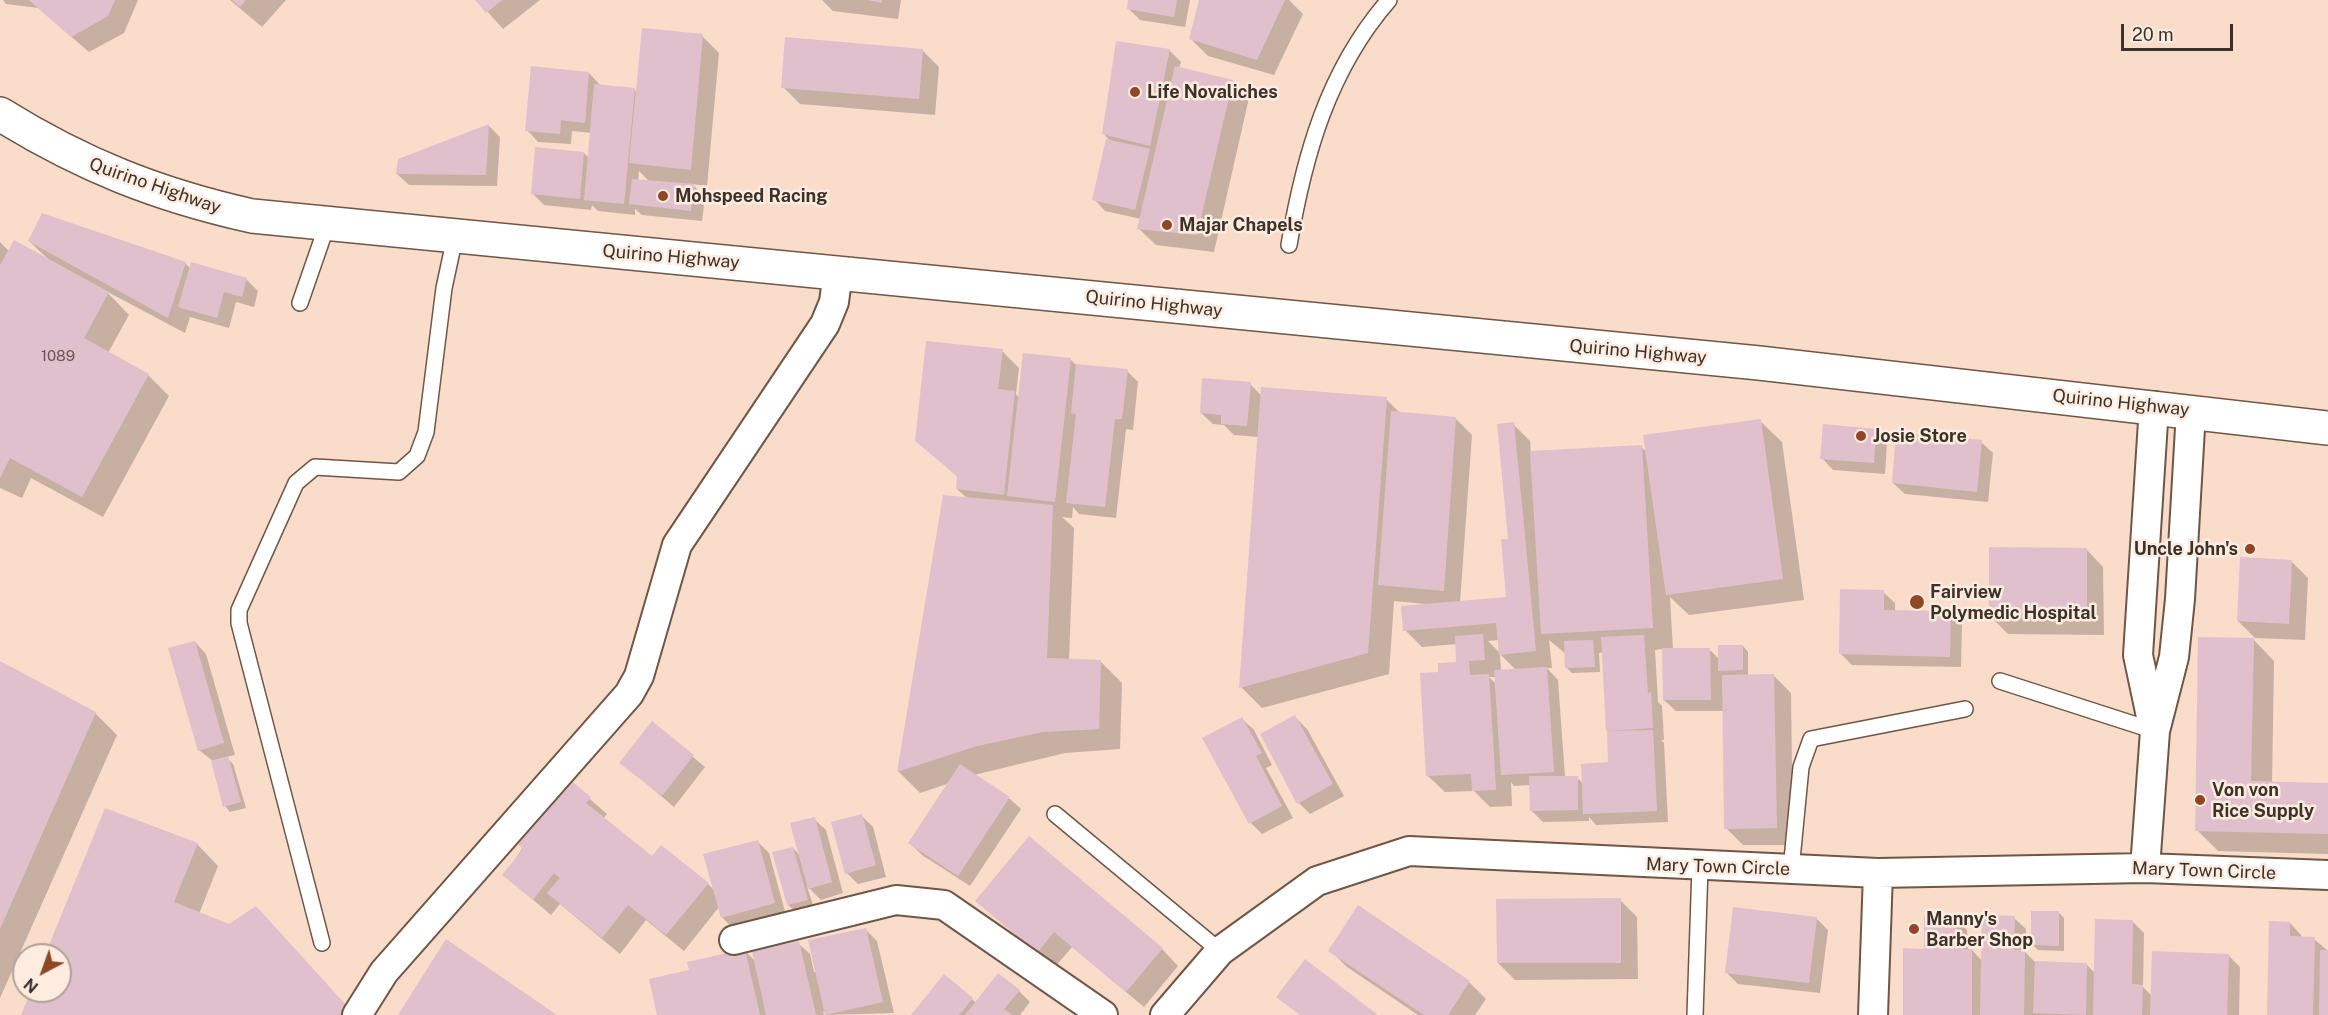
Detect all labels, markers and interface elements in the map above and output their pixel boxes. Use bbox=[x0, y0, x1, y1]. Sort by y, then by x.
scale bar bbox=[2124, 12, 2236, 50]
text: 20 m bbox=[2132, 24, 2174, 45]
place label: Life Novaliches bbox=[1147, 81, 1278, 103]
marker: Life Novaliches bbox=[1128, 85, 1142, 99]
street label: Quirino Highway bbox=[86, 153, 224, 219]
place label: Mohspeed Racing bbox=[675, 185, 828, 207]
marker: Mohspeed Racing bbox=[656, 189, 670, 203]
place label: Majar Chapels bbox=[1179, 214, 1303, 236]
marker: Majar Chapels bbox=[1160, 218, 1174, 232]
street label: Quirino Highway bbox=[601, 240, 741, 274]
street label: Quirino Highway bbox=[1084, 286, 1224, 322]
street label: Quirino Highway bbox=[1568, 335, 1708, 369]
house number: 1089 bbox=[41, 347, 75, 365]
street label: Quirino Highway bbox=[2051, 385, 2191, 421]
place label: Josie Store bbox=[1873, 425, 1967, 447]
marker: Josie Store bbox=[1854, 429, 1868, 443]
place label: Uncle John's bbox=[2134, 538, 2238, 560]
marker: Uncle John's bbox=[2243, 542, 2257, 556]
place label: Fairview Polymedic Hospital bbox=[1930, 581, 2096, 624]
marker: Fairview Polymedic Hospital bbox=[1908, 593, 1926, 611]
place label: Von von Rice Supply bbox=[2212, 779, 2314, 822]
marker: Von von Rice Supply bbox=[2193, 793, 2207, 807]
street label: Mary Town Circle bbox=[1646, 854, 1790, 880]
street label: Mary Town Circle bbox=[2132, 858, 2276, 884]
place label: Manny's Barber Shop bbox=[1926, 908, 2033, 950]
marker: Manny's Barber Shop bbox=[1907, 922, 1921, 936]
north arrow bbox=[12, 943, 72, 1003]
text: N bbox=[20, 974, 42, 997]

